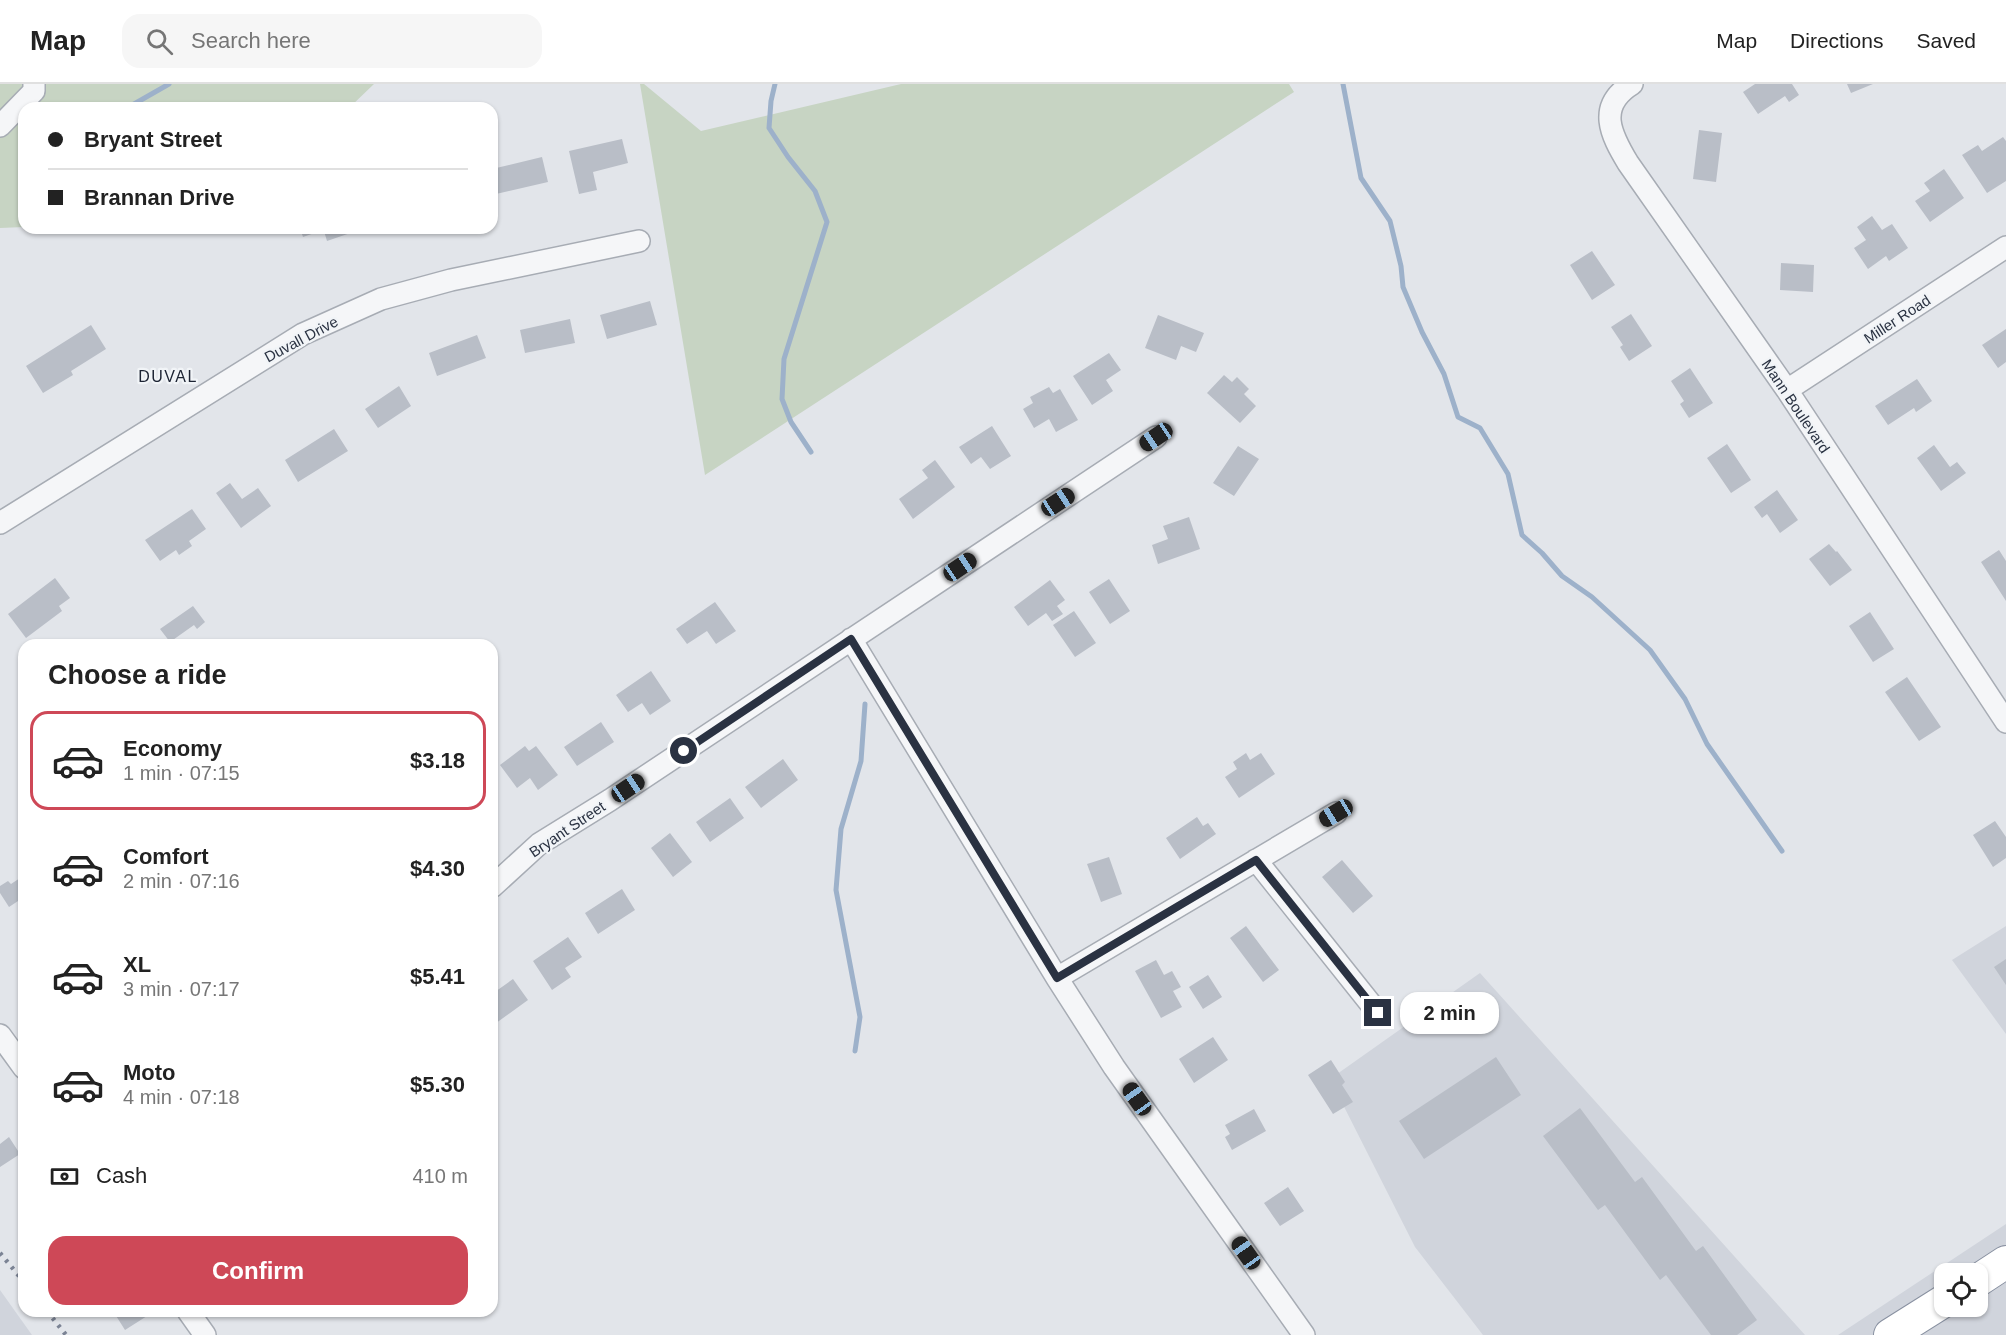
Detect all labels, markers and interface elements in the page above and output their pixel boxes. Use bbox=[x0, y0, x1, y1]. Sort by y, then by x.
search box bbox=[122, 14, 542, 68]
text: Map bbox=[30, 25, 86, 56]
icon: search bbox=[143, 25, 176, 58]
text: Search here bbox=[191, 28, 311, 53]
text: Map bbox=[1716, 29, 1757, 52]
text: Directions bbox=[1790, 29, 1883, 52]
text: Saved bbox=[1916, 29, 1976, 52]
text: Bryant Street bbox=[84, 127, 222, 152]
text: Brannan Drive bbox=[84, 185, 234, 210]
street label: Miller Road bbox=[1861, 291, 1933, 347]
street label: Duvall Drive bbox=[261, 313, 341, 365]
street label: Mann Boulevard bbox=[1758, 356, 1834, 456]
district label: DUVAL bbox=[138, 368, 198, 385]
car bbox=[1136, 419, 1176, 455]
car bbox=[1038, 485, 1078, 519]
car bbox=[940, 549, 980, 585]
text: Choose a ride bbox=[48, 660, 227, 690]
icon: car bbox=[51, 734, 105, 788]
text: Economy bbox=[123, 736, 222, 761]
route start bbox=[670, 737, 697, 764]
text: $3.18 bbox=[410, 748, 465, 773]
text: 1 min · 07:15 bbox=[123, 762, 240, 784]
car bbox=[608, 770, 648, 806]
car bbox=[1316, 796, 1356, 830]
street label: Bryant Street bbox=[526, 797, 609, 861]
icon: car bbox=[51, 842, 105, 896]
text: Comfort bbox=[123, 844, 209, 869]
text: $4.30 bbox=[410, 856, 465, 881]
text: 2 min · 07:16 bbox=[123, 870, 240, 892]
icon: car bbox=[51, 950, 105, 1004]
text: XL bbox=[123, 952, 151, 977]
text: $5.41 bbox=[410, 964, 465, 989]
text: 3 min · 07:17 bbox=[123, 978, 240, 1000]
callout: 2 min bbox=[1399, 992, 1498, 1034]
route end bbox=[1364, 999, 1391, 1026]
text: 2 min bbox=[1423, 1002, 1476, 1024]
icon: car bbox=[51, 1058, 105, 1112]
text: Moto bbox=[123, 1060, 176, 1085]
text: $5.30 bbox=[410, 1072, 465, 1097]
car bbox=[1119, 1079, 1155, 1119]
text: 4 min · 07:18 bbox=[123, 1086, 240, 1108]
icon: cash bbox=[48, 1160, 81, 1193]
text: Cash bbox=[96, 1163, 147, 1188]
text: 410 m bbox=[412, 1165, 468, 1187]
car bbox=[1228, 1233, 1264, 1273]
button: Confirm bbox=[48, 1236, 468, 1305]
map controls bbox=[1934, 1263, 1988, 1317]
button: locate bbox=[1934, 1263, 1988, 1317]

